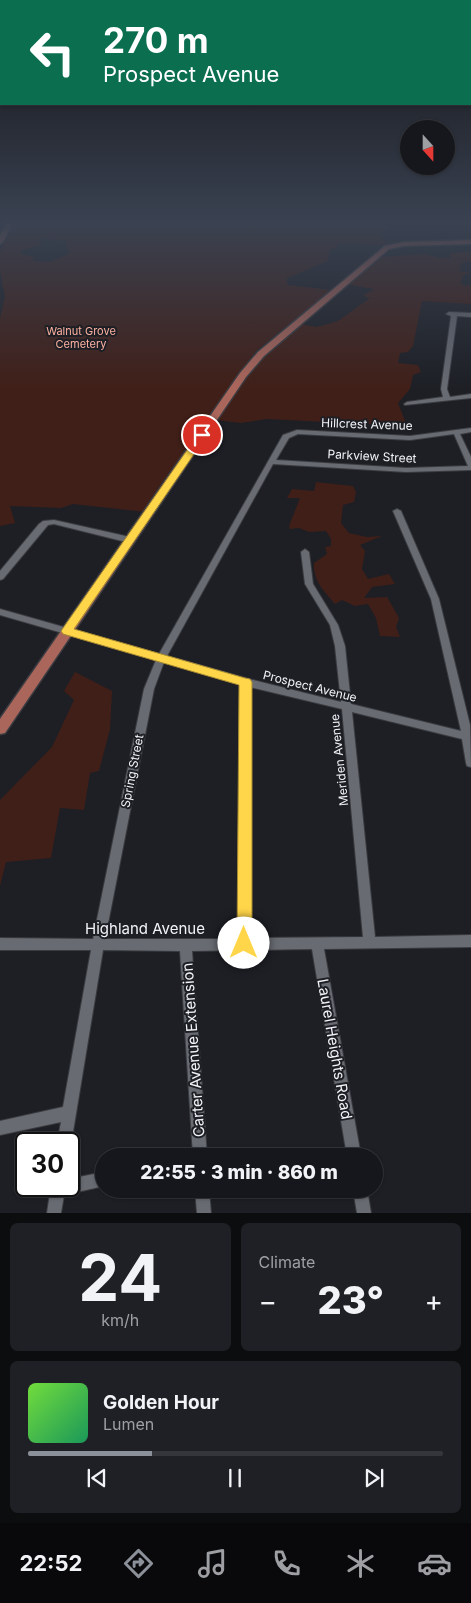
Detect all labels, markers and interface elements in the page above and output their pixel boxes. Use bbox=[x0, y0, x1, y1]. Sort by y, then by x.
text: 270 m bbox=[103, 19, 209, 61]
icon: left bbox=[20, 20, 85, 85]
text: Prospect Avenue bbox=[103, 61, 279, 87]
north arrow bbox=[400, 120, 455, 175]
map controls bbox=[400, 120, 455, 175]
park label: Walnut Grove Cemetery bbox=[46, 324, 116, 351]
pin bbox=[181, 414, 223, 456]
street label: Hillcrest Avenue bbox=[321, 415, 413, 433]
icon: arrive bbox=[188, 421, 216, 449]
street label: Parkview Street bbox=[327, 446, 417, 466]
street label: Prospect Avenue bbox=[262, 667, 358, 705]
street label: Meriden Avenue bbox=[327, 713, 351, 807]
street label: Spring Street bbox=[118, 733, 146, 809]
position arrow bbox=[217, 916, 269, 968]
street label: Highland Avenue bbox=[85, 919, 205, 938]
street label: Carter Avenue Extension bbox=[177, 962, 209, 1138]
street label: Laurel Heights Road bbox=[313, 977, 357, 1121]
speed limit sign: 30 bbox=[15, 1132, 80, 1197]
text: 22:55 · 3 min · 860 m bbox=[140, 1161, 338, 1184]
text: 24 bbox=[78, 1238, 162, 1317]
text: Climate bbox=[259, 1252, 315, 1272]
text: 23° bbox=[317, 1277, 384, 1323]
text: − bbox=[259, 1284, 277, 1318]
text: + bbox=[424, 1284, 443, 1318]
text: km/h bbox=[101, 1310, 139, 1330]
text: Golden Hour bbox=[103, 1391, 219, 1414]
text: Lumen bbox=[103, 1414, 154, 1434]
icon: previous bbox=[83, 1464, 111, 1492]
icon: pause bbox=[221, 1464, 249, 1492]
icon: next bbox=[360, 1464, 388, 1492]
icon: directions bbox=[121, 1546, 156, 1581]
icon: music bbox=[195, 1546, 230, 1581]
icon: phone bbox=[269, 1546, 304, 1581]
icon: climate bbox=[343, 1546, 378, 1581]
icon: car bbox=[417, 1546, 452, 1581]
text: 22:52 bbox=[19, 1550, 82, 1576]

